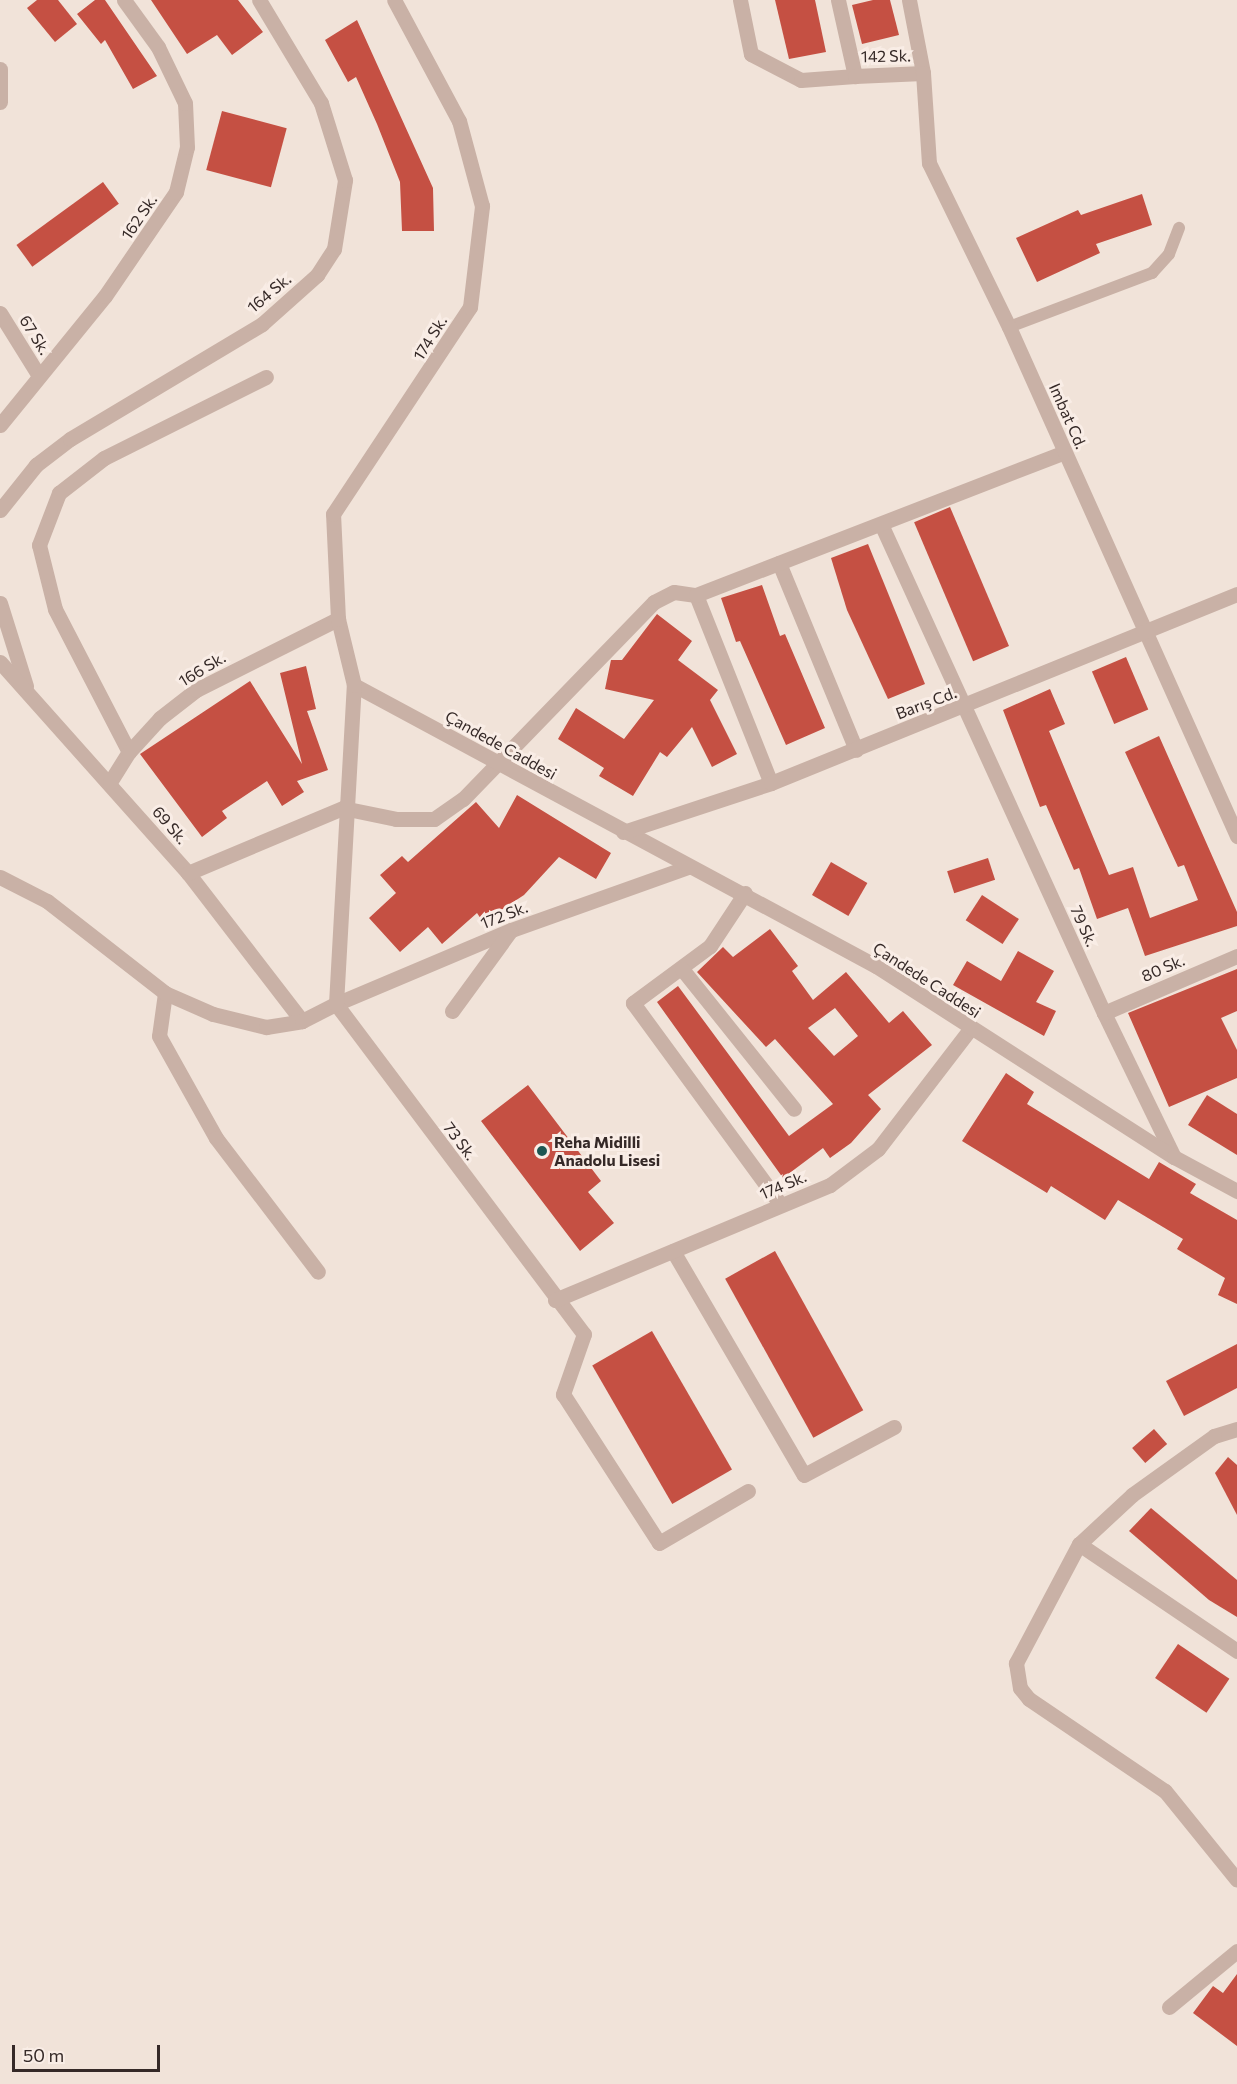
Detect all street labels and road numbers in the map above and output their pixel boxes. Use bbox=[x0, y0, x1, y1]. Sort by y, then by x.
street label: 142 Sk. bbox=[861, 46, 911, 66]
street label: 162 Sk. bbox=[117, 191, 161, 243]
street label: 164 Sk. bbox=[243, 269, 295, 317]
street label: 67 Sk. bbox=[15, 312, 55, 358]
street label: 174 Sk. bbox=[409, 312, 451, 364]
street label: Imbat Cd. bbox=[1045, 380, 1091, 452]
street label: 166 Sk. bbox=[175, 648, 229, 690]
street label: Barış Cd. bbox=[893, 683, 959, 723]
street label: Çandede Caddesi bbox=[442, 706, 560, 784]
street label: 69 Sk. bbox=[148, 802, 192, 848]
street label: 172 Sk. bbox=[478, 897, 530, 933]
street label: 79 Sk. bbox=[1066, 902, 1102, 950]
street label: Çandede Caddesi bbox=[870, 938, 984, 1022]
street label: 80 Sk. bbox=[1139, 950, 1187, 986]
street label: 73 Sk. bbox=[440, 1118, 480, 1164]
street label: 174 Sk. bbox=[757, 1167, 809, 1203]

